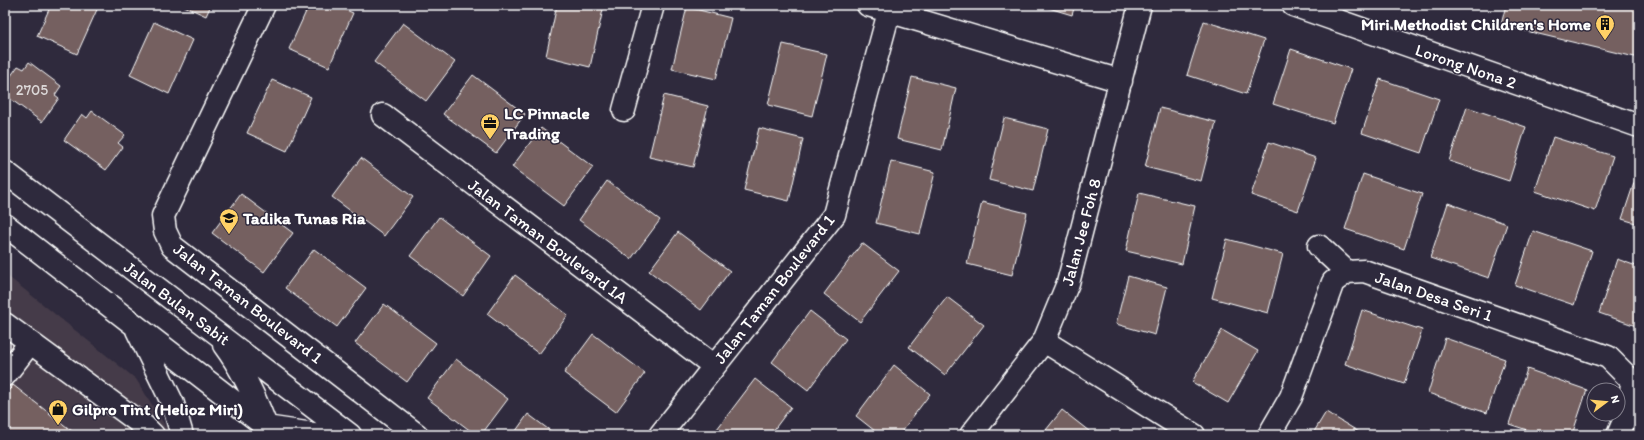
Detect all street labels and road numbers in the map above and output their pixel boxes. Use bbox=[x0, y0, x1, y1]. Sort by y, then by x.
street label: Lorong Nona 2 bbox=[1413, 39, 1519, 93]
street label: Jalan Taman Boulevard 1A bbox=[464, 174, 632, 308]
street label: Jalan Jee Foh 8 bbox=[1057, 176, 1105, 288]
street label: Jalan Taman Boulevard 1 bbox=[710, 210, 839, 368]
street label: Jalan Taman Boulevard 1 bbox=[169, 239, 327, 368]
street label: Jalan Bulan Sabit bbox=[120, 257, 234, 349]
street label: Jalan Desa Seri 1 bbox=[1373, 267, 1495, 325]

